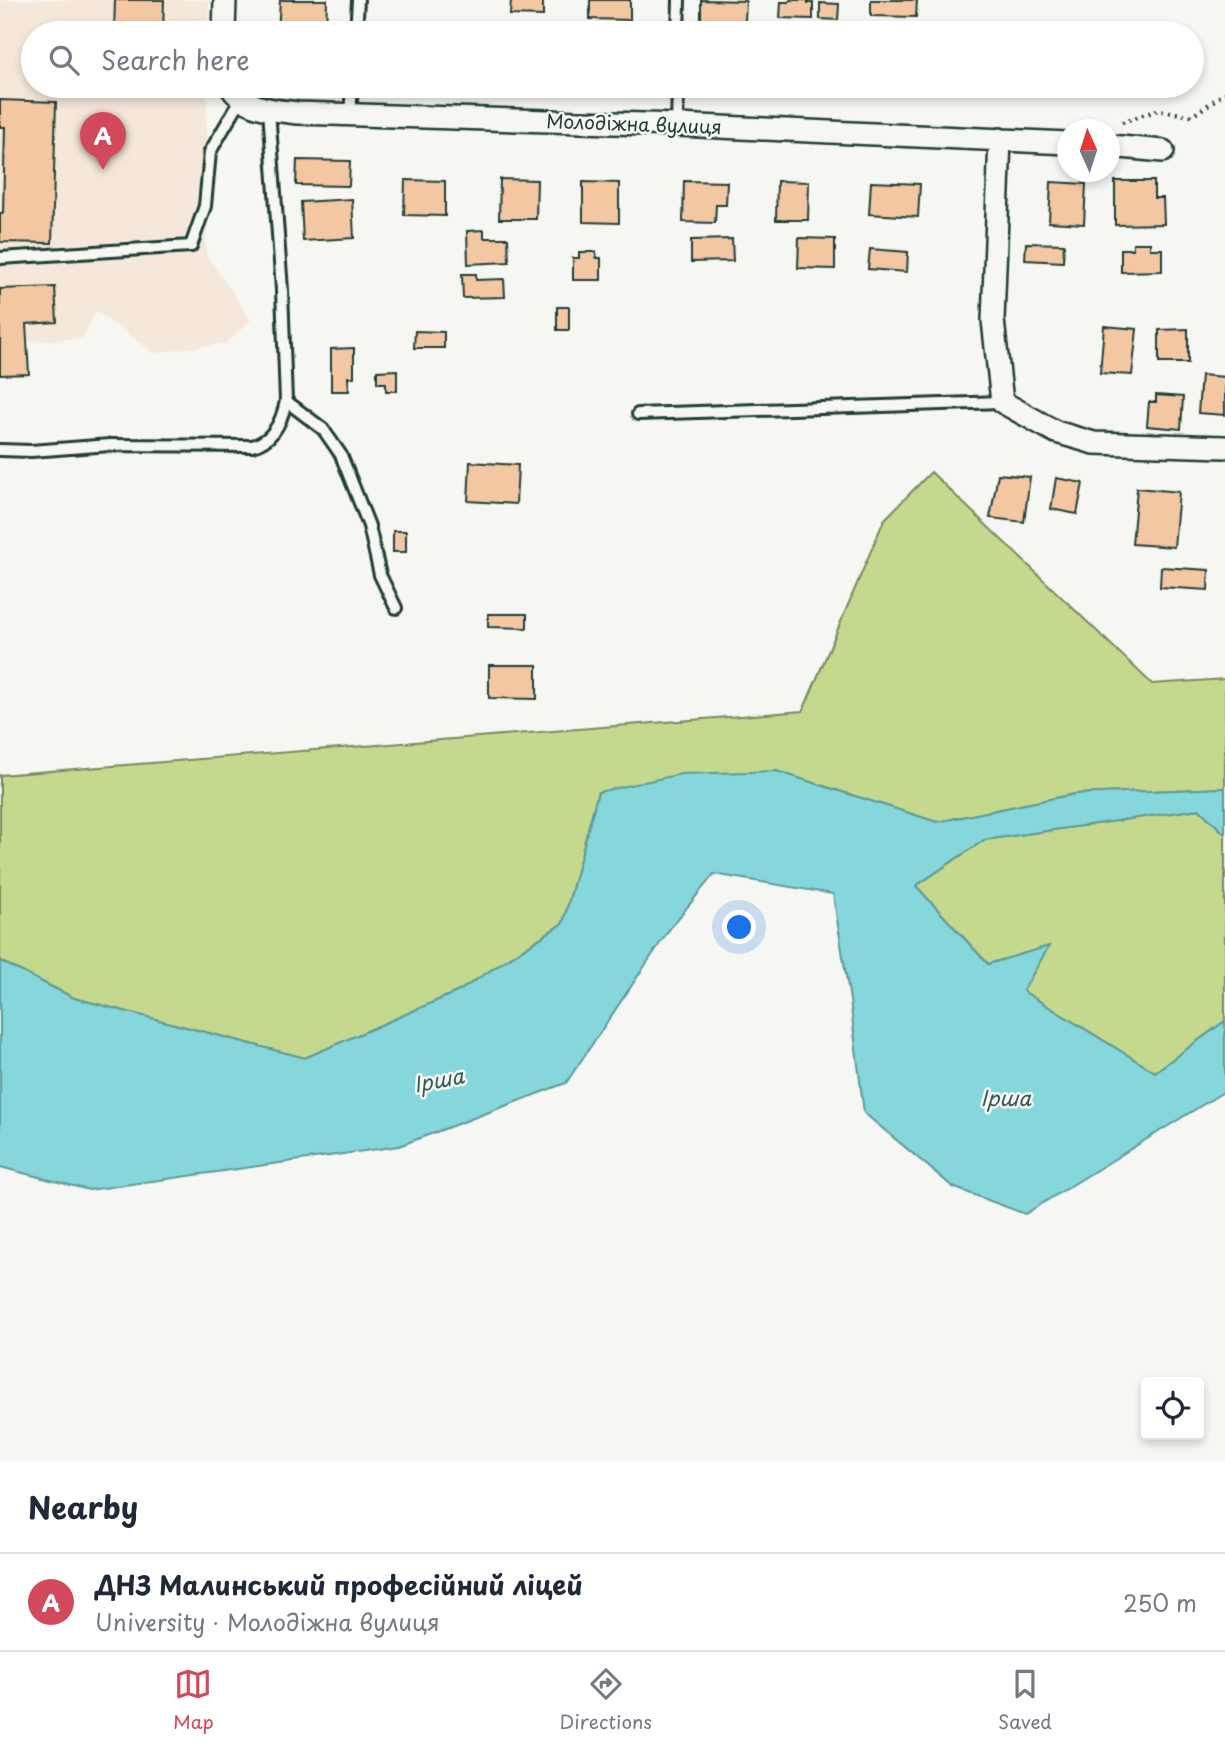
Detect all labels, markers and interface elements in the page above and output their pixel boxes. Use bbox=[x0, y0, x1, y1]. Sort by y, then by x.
search box bbox=[21, 21, 1204, 98]
text: Search here bbox=[101, 40, 250, 79]
icon: search bbox=[45, 41, 83, 79]
street label: Молодіжна вулиця bbox=[546, 106, 722, 140]
pin: A bbox=[80, 112, 126, 170]
north arrow bbox=[1057, 119, 1120, 182]
your location bbox=[722, 910, 756, 944]
water label: Ірша bbox=[411, 1058, 467, 1100]
water label: Ірша bbox=[981, 1081, 1032, 1113]
map controls bbox=[1141, 1377, 1204, 1440]
button: locate bbox=[1141, 1377, 1204, 1440]
text: Nearby bbox=[28, 1484, 138, 1529]
text: ДНЗ Малинський професійний ліцей bbox=[95, 1565, 583, 1604]
text: A bbox=[42, 1585, 60, 1620]
text: 250 m bbox=[1123, 1585, 1197, 1620]
text: University · Молодіжна вулиця bbox=[95, 1604, 440, 1639]
tab: Map bbox=[173, 1665, 214, 1735]
tab: Directions bbox=[560, 1665, 652, 1735]
tab: Saved bbox=[998, 1665, 1052, 1735]

